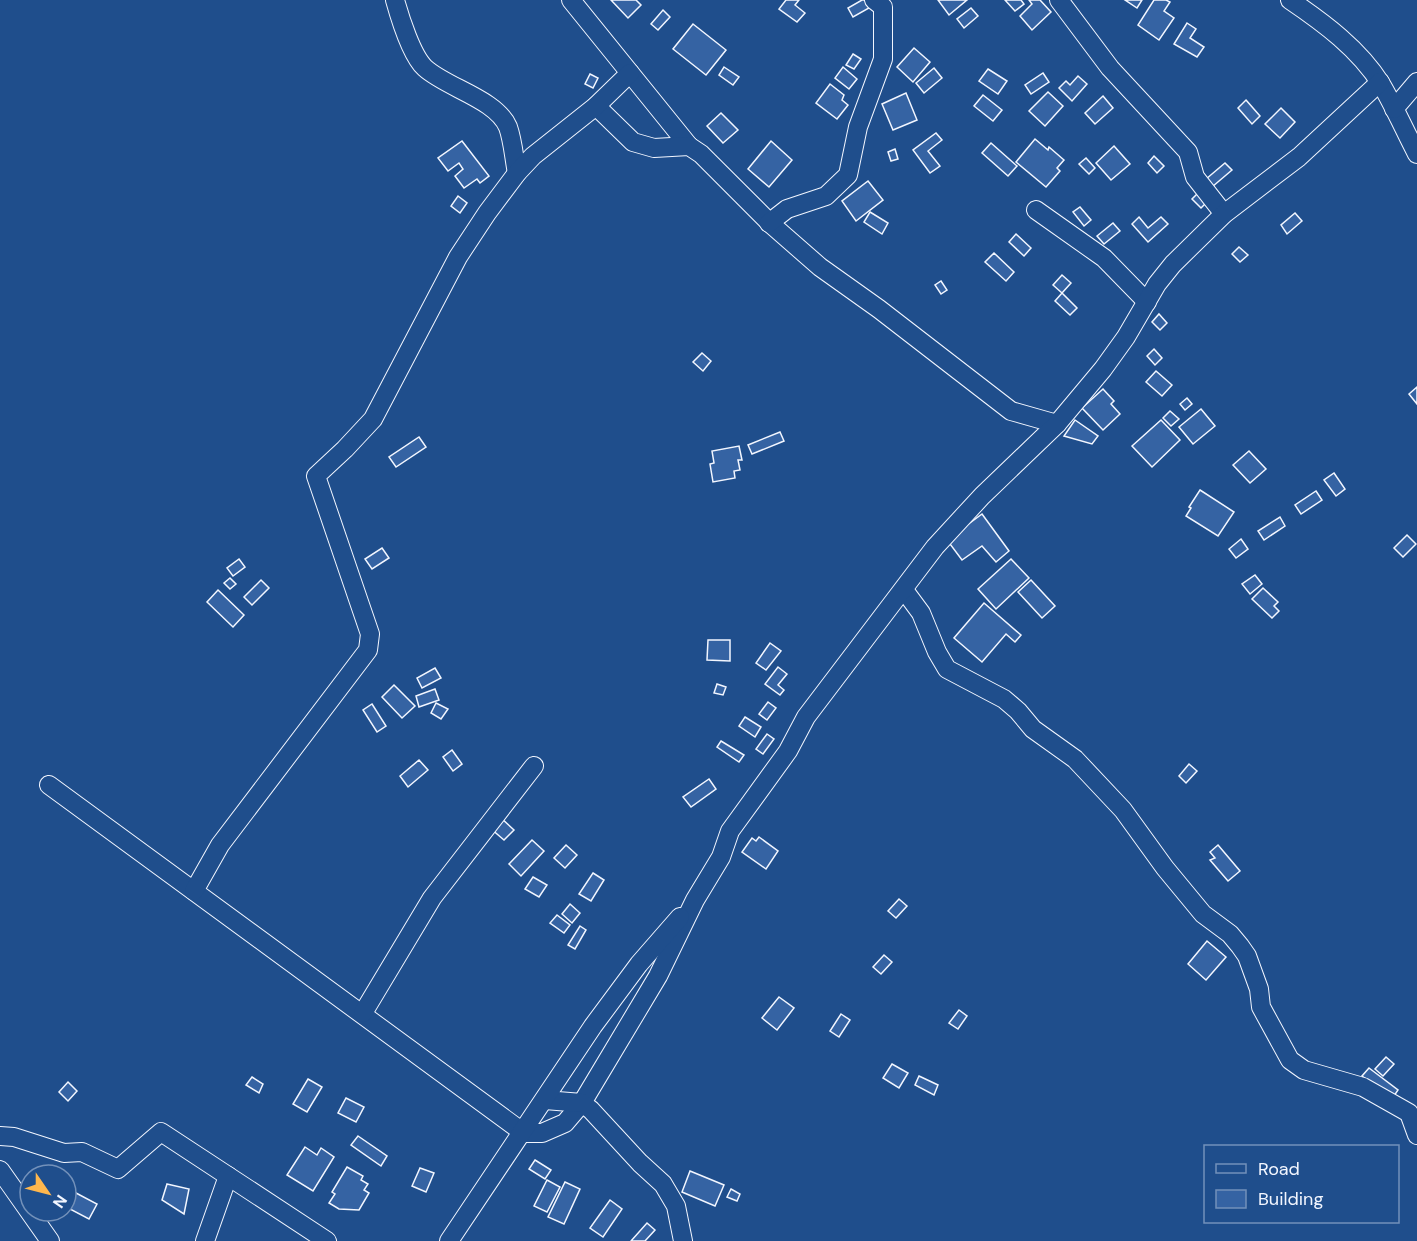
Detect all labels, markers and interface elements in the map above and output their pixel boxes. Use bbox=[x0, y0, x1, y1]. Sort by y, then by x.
legend bbox=[1204, 1145, 1399, 1223]
text: Road bbox=[1258, 1157, 1300, 1181]
north arrow bbox=[18, 1163, 78, 1223]
text: Building bbox=[1258, 1187, 1323, 1211]
text: N bbox=[48, 1191, 72, 1212]

